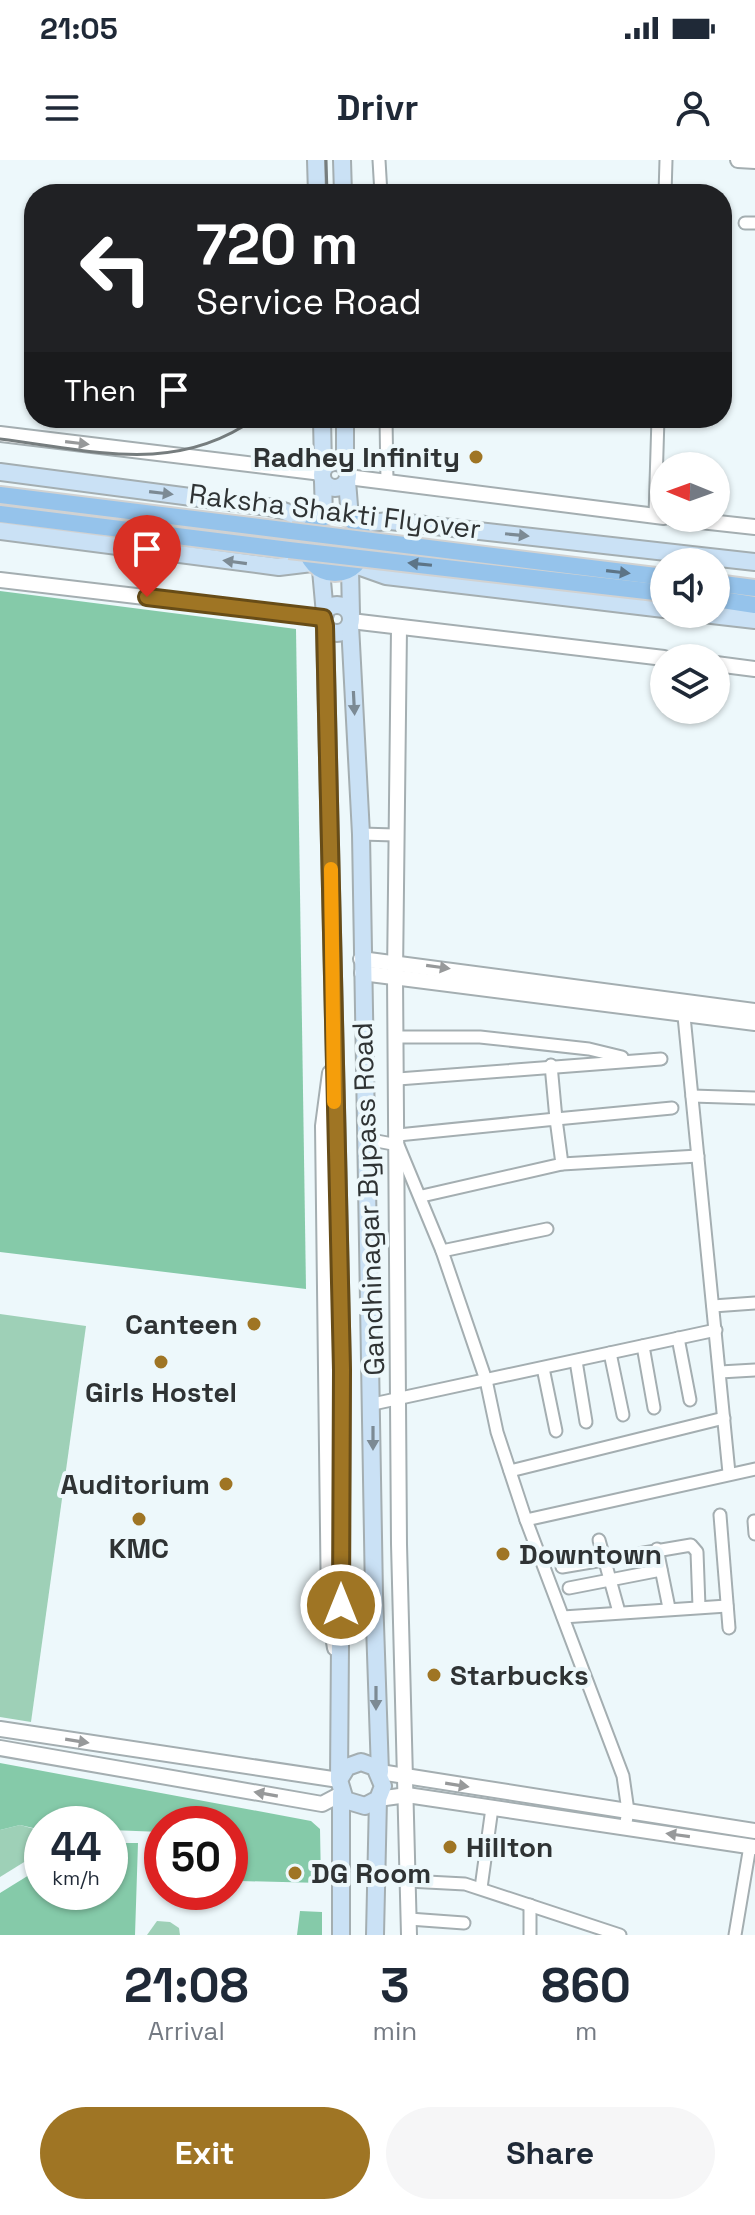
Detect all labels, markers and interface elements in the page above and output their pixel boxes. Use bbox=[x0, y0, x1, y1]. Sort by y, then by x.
text: 21:05 bbox=[40, 9, 118, 48]
text: Drivr bbox=[337, 85, 418, 131]
icon: menu bbox=[40, 86, 84, 130]
icon: person bbox=[671, 86, 715, 130]
text: 720 m bbox=[196, 209, 358, 280]
icon: left bbox=[64, 216, 168, 320]
text: Service Road bbox=[196, 279, 422, 325]
icon: arrive bbox=[152, 368, 196, 412]
text: Then bbox=[64, 371, 136, 410]
one-way arrow bbox=[65, 437, 90, 450]
place label: Radhey Infinity bbox=[253, 439, 460, 475]
marker: Radhey Infinity bbox=[467, 448, 485, 466]
north arrow bbox=[650, 452, 730, 532]
map controls bbox=[650, 452, 730, 724]
street label: Raksha Shakti Flyover bbox=[187, 475, 483, 547]
one-way arrow bbox=[149, 487, 174, 500]
pin bbox=[113, 515, 181, 597]
icon: arrive bbox=[125, 527, 169, 571]
one-way arrow bbox=[505, 528, 530, 541]
button: sound bbox=[650, 548, 730, 628]
one-way arrow bbox=[222, 555, 247, 568]
one-way arrow bbox=[407, 558, 432, 571]
one-way arrow bbox=[606, 566, 631, 579]
button: layers bbox=[650, 644, 730, 724]
one-way arrow bbox=[348, 691, 361, 716]
one-way arrow bbox=[426, 961, 451, 974]
street label: Gandhinagar Bypass Road bbox=[344, 1022, 392, 1376]
place label: Canteen bbox=[125, 1306, 238, 1342]
marker: Canteen bbox=[245, 1315, 263, 1333]
marker: Girls Hostel bbox=[152, 1353, 170, 1371]
place label: Girls Hostel bbox=[85, 1374, 237, 1410]
one-way arrow bbox=[367, 1426, 379, 1451]
place label: Auditorium bbox=[61, 1466, 210, 1502]
marker: Auditorium bbox=[217, 1475, 235, 1493]
marker: KMC bbox=[130, 1510, 148, 1528]
place label: KMC bbox=[109, 1530, 169, 1566]
place label: Downtown bbox=[519, 1536, 662, 1572]
marker: Downtown bbox=[494, 1545, 512, 1563]
position arrow bbox=[299, 1563, 383, 1647]
place label: Starbucks bbox=[450, 1657, 589, 1693]
marker: Starbucks bbox=[425, 1666, 443, 1684]
one-way arrow bbox=[370, 1686, 382, 1711]
one-way arrow bbox=[65, 1735, 90, 1747]
one-way arrow bbox=[445, 1780, 470, 1792]
one-way arrow bbox=[254, 1787, 279, 1800]
speed limit sign: 50 bbox=[144, 1806, 248, 1910]
text: 44 bbox=[51, 1822, 101, 1873]
one-way arrow bbox=[665, 1828, 690, 1841]
place label: Hillton bbox=[466, 1829, 553, 1865]
marker: Hillton bbox=[441, 1838, 459, 1856]
place label: DG Room bbox=[311, 1855, 431, 1891]
marker: DG Room bbox=[286, 1864, 304, 1882]
text: km/h bbox=[52, 1865, 100, 1891]
text: 21:08 bbox=[124, 1955, 249, 2016]
text: 3 bbox=[380, 1955, 410, 2016]
text: 860 bbox=[541, 1955, 631, 2016]
text: Arrival bbox=[148, 2014, 225, 2048]
text: min bbox=[373, 2014, 417, 2048]
text: m bbox=[575, 2014, 597, 2048]
button: Exit bbox=[40, 2107, 370, 2199]
button: Share bbox=[386, 2107, 715, 2199]

